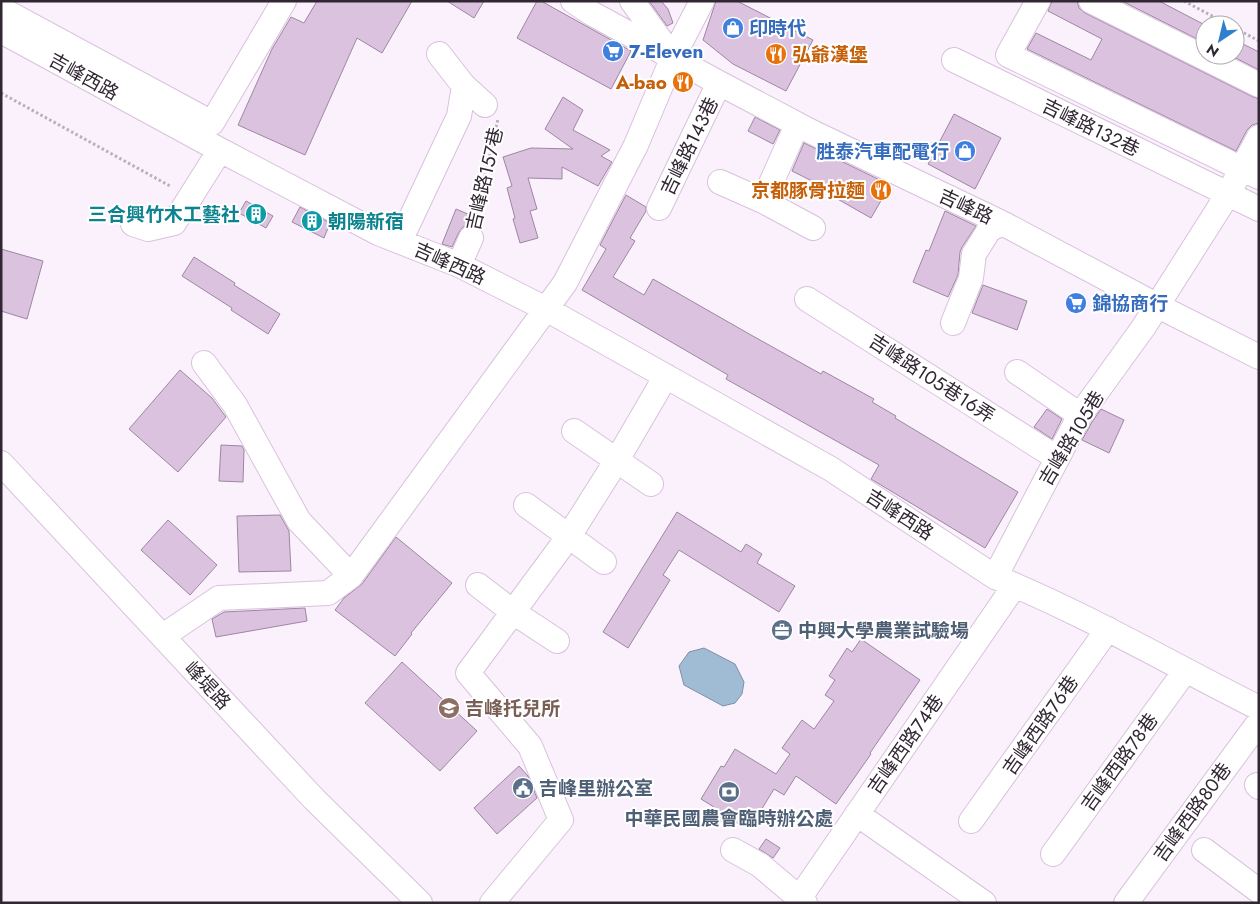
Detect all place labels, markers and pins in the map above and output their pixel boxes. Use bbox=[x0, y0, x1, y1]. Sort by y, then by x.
place label: 印時代 bbox=[749, 15, 806, 42]
shop icon: 印時代 bbox=[721, 16, 745, 40]
place label: 7-Eleven bbox=[629, 38, 703, 65]
supermarket icon: 7-Eleven bbox=[601, 39, 625, 63]
place label: 弘爺漢堡 bbox=[792, 41, 868, 68]
restaurant icon: 弘爺漢堡 bbox=[764, 42, 788, 66]
place label: A-bao bbox=[615, 69, 667, 96]
restaurant icon: A-bao bbox=[671, 70, 695, 94]
place label: 胜泰汽車配電行 bbox=[816, 138, 949, 165]
shop icon: 胜泰汽車配電行 bbox=[953, 139, 977, 163]
place label: 京都豚骨拉麵 bbox=[751, 177, 865, 204]
restaurant icon: 京都豚骨拉麵 bbox=[869, 178, 893, 202]
place label: 三合興竹木工藝社 bbox=[88, 201, 240, 228]
building icon: 三合興竹木工藝社 bbox=[244, 202, 268, 226]
place label: 朝陽新宿 bbox=[328, 208, 404, 235]
building icon: 朝陽新宿 bbox=[300, 209, 324, 233]
place label: 錦協商行 bbox=[1092, 290, 1168, 317]
supermarket icon: 錦協商行 bbox=[1064, 291, 1088, 315]
place label: 中興大學農業試驗場 bbox=[798, 617, 969, 644]
office icon: 中興大學農業試驗場 bbox=[770, 618, 794, 642]
place label: 吉峰托兒所 bbox=[465, 695, 560, 722]
school or university icon: 吉峰托兒所 bbox=[437, 696, 461, 720]
place label: 吉峰里辦公室 bbox=[539, 775, 653, 802]
public building icon: 吉峰里辦公室 bbox=[511, 776, 535, 800]
bank icon: 中華民國農會臨時辦公處 bbox=[717, 780, 741, 804]
place label: 中華民國農會臨時辦公處 bbox=[624, 805, 834, 832]

